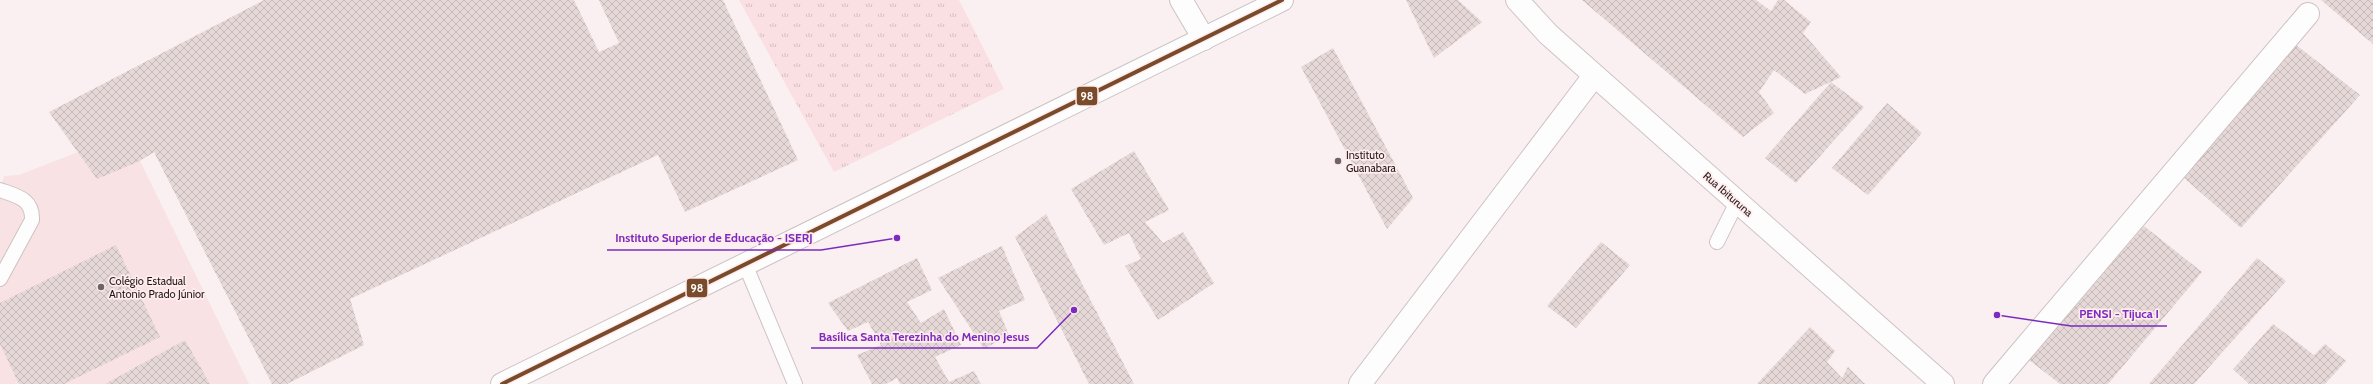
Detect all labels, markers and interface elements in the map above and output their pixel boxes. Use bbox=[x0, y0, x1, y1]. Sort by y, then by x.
line badge: 98 bbox=[1076, 86, 1098, 106]
text: 98 bbox=[1081, 89, 1094, 103]
place label: Instituto Guanabara bbox=[1346, 148, 1397, 175]
marker: Instituto Guanabara bbox=[1333, 156, 1343, 166]
street label: Rua Ibituruna bbox=[1700, 169, 1756, 220]
callout: Instituto Superior de Educação - ISERJ bbox=[607, 226, 821, 250]
text: Instituto Superior de Educação - ISERJ bbox=[615, 230, 813, 245]
place label: Colégio Estadual Antonio Prado Júnior bbox=[109, 274, 205, 301]
line badge: 98 bbox=[686, 278, 708, 298]
text: 98 bbox=[691, 281, 704, 295]
marker: Colégio Estadual Antonio Prado Júnior bbox=[96, 282, 106, 292]
callout: PENSI - Tijuca I bbox=[2071, 302, 2167, 326]
text: PENSI - Tijuca I bbox=[2079, 306, 2159, 321]
callout: Basílica Santa Terezinha do Menino Jesus bbox=[811, 324, 1037, 348]
text: Basílica Santa Terezinha do Menino Jesus bbox=[819, 329, 1029, 344]

